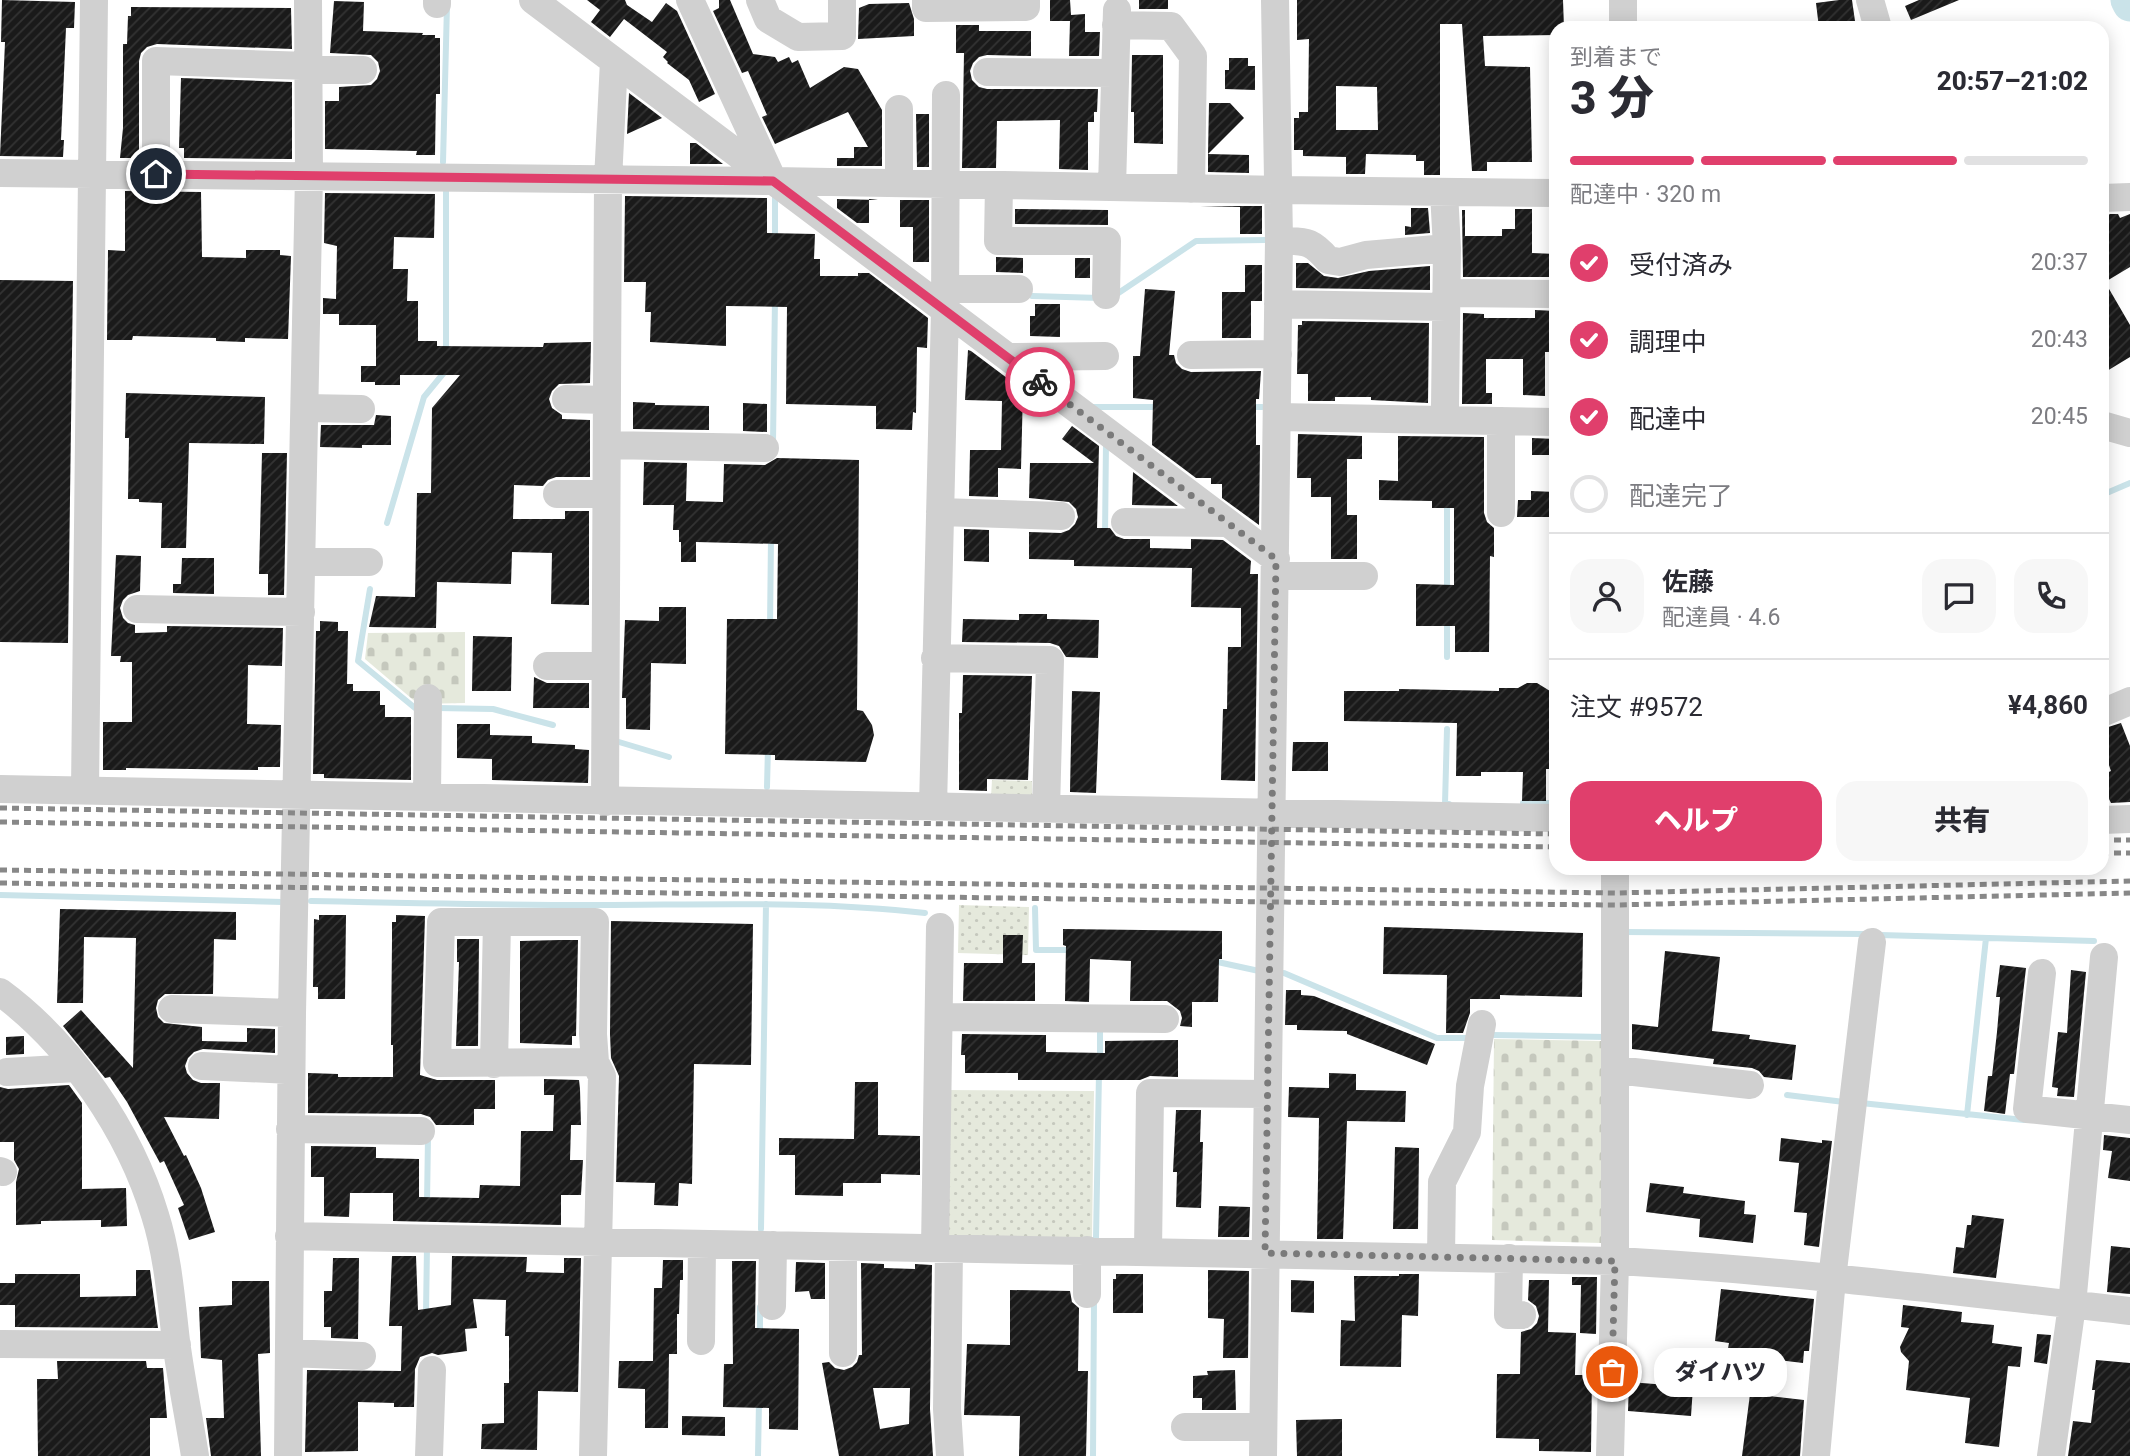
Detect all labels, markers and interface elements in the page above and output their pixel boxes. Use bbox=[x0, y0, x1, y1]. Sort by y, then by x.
text: 到着まで bbox=[1570, 44, 1662, 71]
text: 20:57–21:02 bbox=[1937, 66, 2088, 96]
text: 3 分 bbox=[1570, 71, 1654, 125]
pin bbox=[126, 144, 186, 204]
icon: home bbox=[137, 155, 175, 193]
text: 配達中 · 320 m bbox=[1570, 181, 1721, 208]
icon: check bbox=[1570, 244, 1608, 282]
text: 20:37 bbox=[2031, 249, 2088, 276]
text: 受付済み bbox=[1629, 250, 1733, 280]
icon: check bbox=[1570, 321, 1608, 359]
text: 20:43 bbox=[2031, 326, 2088, 353]
text: 調理中 bbox=[1629, 327, 1707, 357]
courier bbox=[1005, 347, 1075, 417]
icon: bike bbox=[1021, 363, 1059, 401]
icon: check bbox=[1570, 398, 1608, 436]
text: 20:45 bbox=[2031, 403, 2088, 430]
text: 配達中 bbox=[1629, 404, 1707, 434]
text: 配達完了 bbox=[1629, 481, 1733, 511]
button: person bbox=[1570, 559, 1644, 633]
button: chat bbox=[1922, 559, 1996, 633]
button: phone bbox=[2014, 559, 2088, 633]
text: 佐藤 bbox=[1662, 567, 1714, 597]
text: 配達員 · 4.6 bbox=[1662, 604, 1780, 631]
text: ¥4,860 bbox=[2008, 690, 2088, 720]
text: 注文 #9572 bbox=[1570, 692, 1703, 722]
button: ヘルプ bbox=[1570, 781, 1822, 861]
button: 共有 bbox=[1836, 781, 2088, 861]
pin bbox=[1582, 1342, 1642, 1402]
callout: ダイハツ bbox=[1654, 1348, 1787, 1396]
icon: bag bbox=[1593, 1353, 1631, 1391]
text: ダイハツ bbox=[1675, 1359, 1766, 1386]

